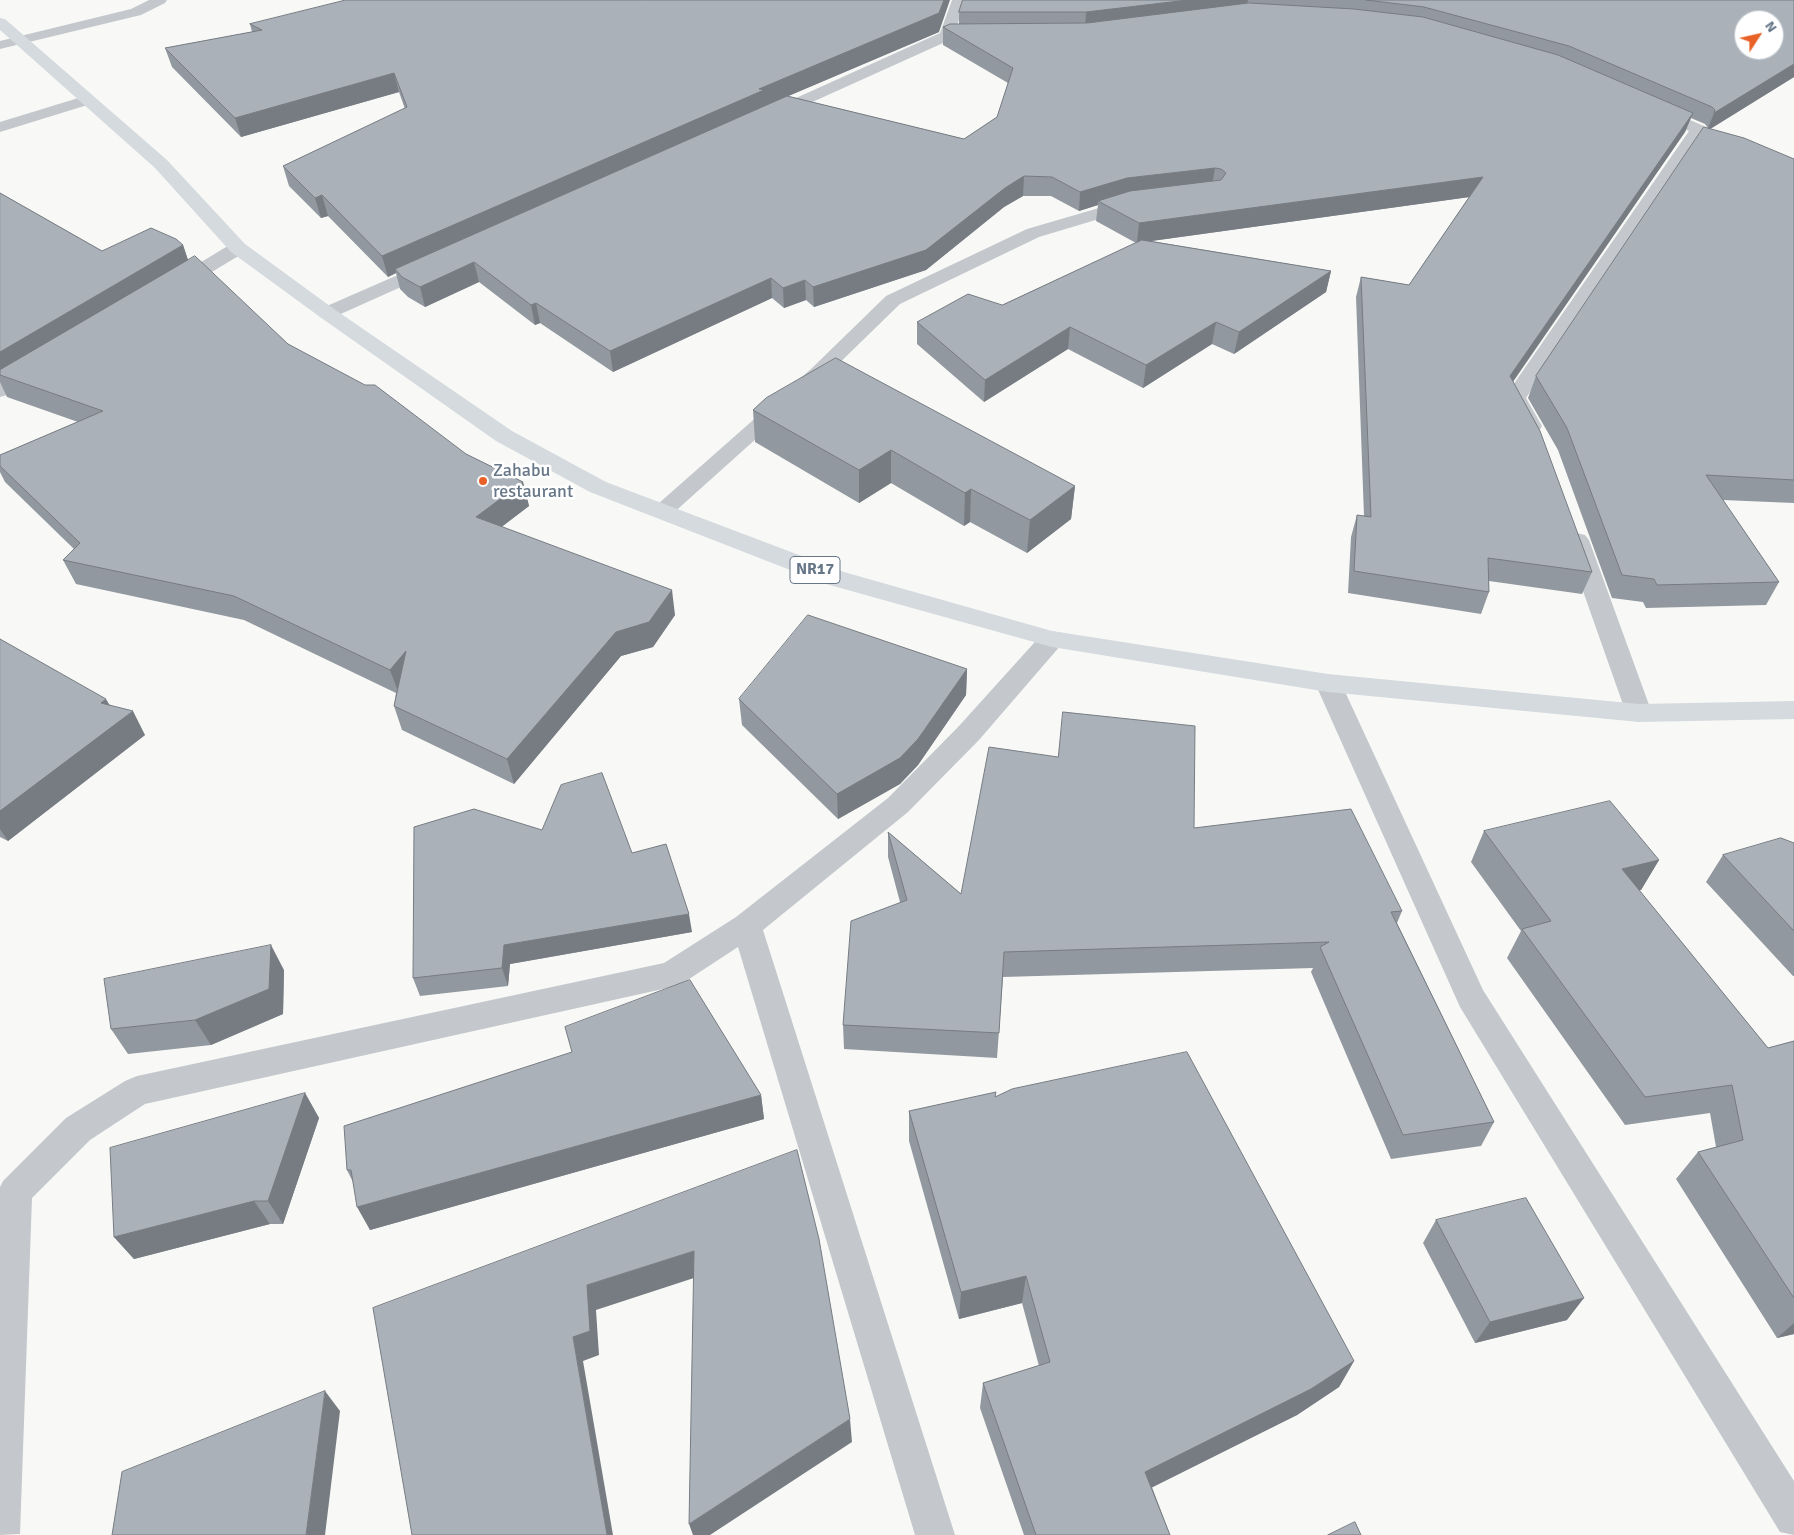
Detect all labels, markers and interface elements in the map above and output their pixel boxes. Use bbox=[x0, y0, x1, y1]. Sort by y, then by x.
north arrow bbox=[1734, 10, 1784, 60]
text: N bbox=[1761, 18, 1781, 36]
place label: Zahabu restaurant bbox=[493, 460, 573, 502]
marker: Zahabu restaurant bbox=[477, 475, 489, 487]
road number: NR17 bbox=[790, 556, 840, 584]

